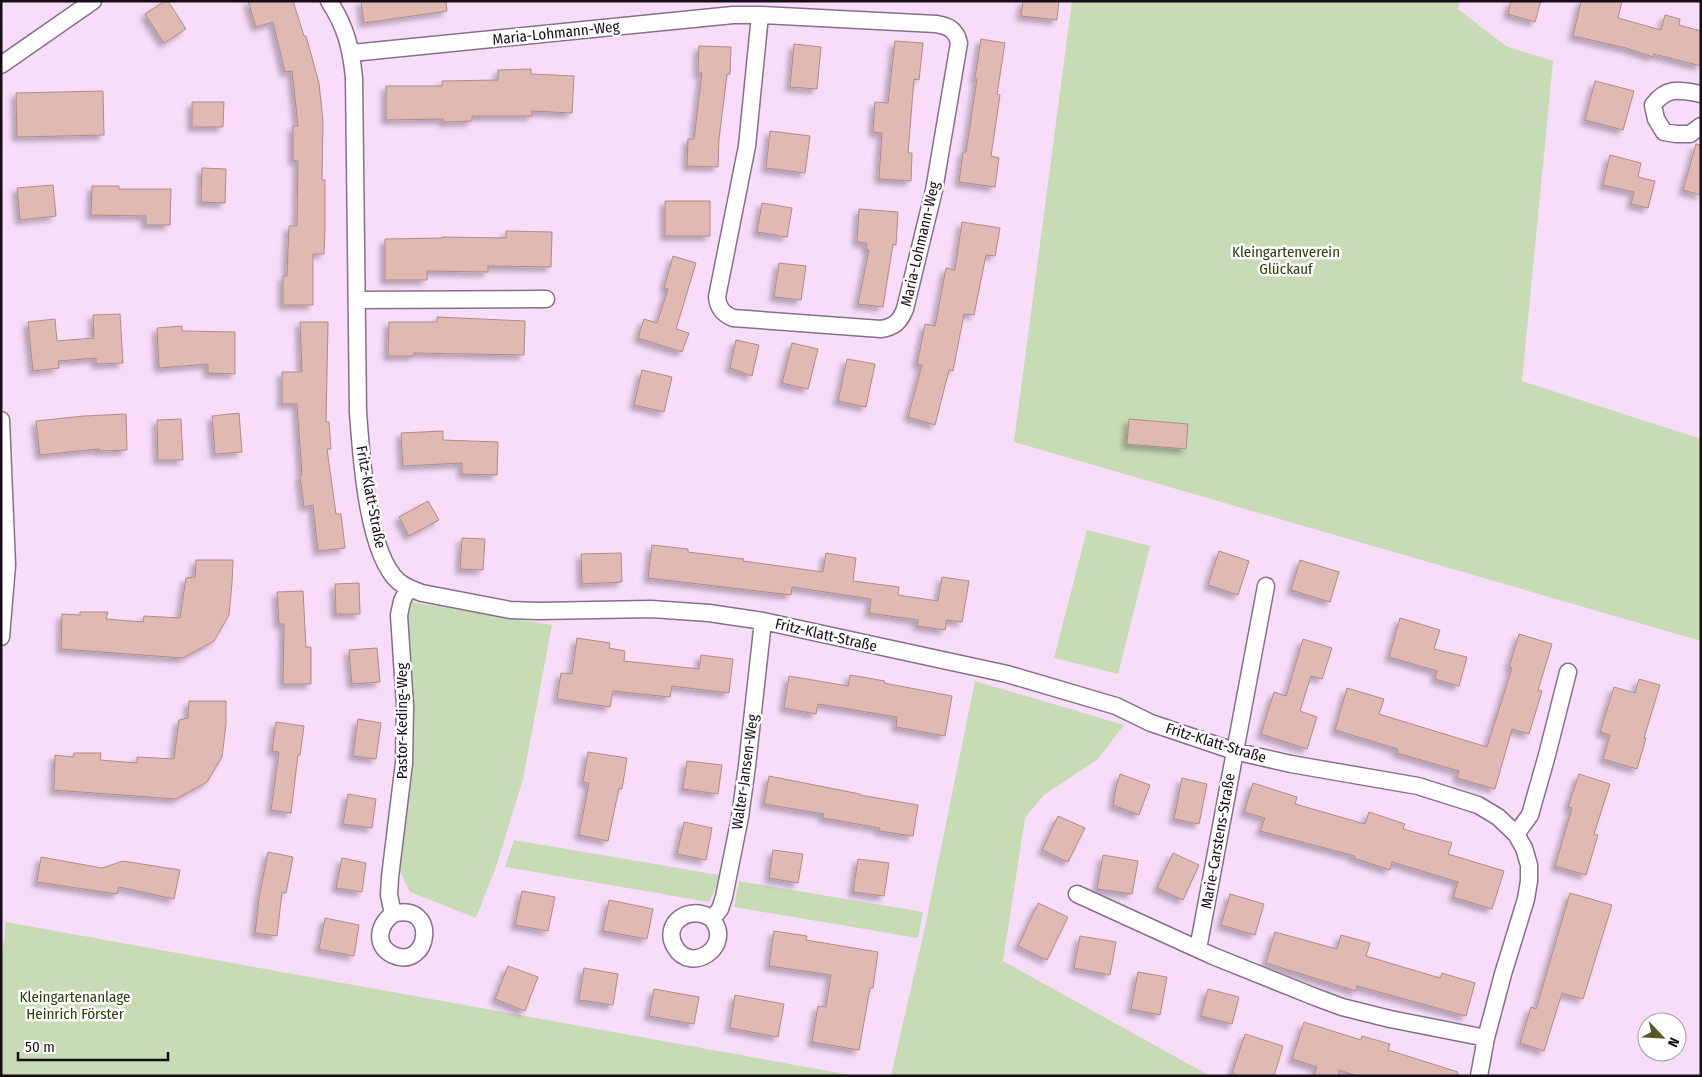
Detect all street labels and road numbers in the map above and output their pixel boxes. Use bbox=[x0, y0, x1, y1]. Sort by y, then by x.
street label: Maria-Lohmann-Weg bbox=[492, 17, 620, 49]
street label: Maria-Lohmann-Weg bbox=[897, 180, 943, 308]
street label: Fritz-Klatt-Straße bbox=[352, 444, 390, 550]
street label: Fritz-Klatt-Straße bbox=[773, 615, 879, 655]
street label: Pastor-Keding-Weg bbox=[393, 663, 411, 779]
street label: Walter-Jansen-Weg bbox=[728, 713, 762, 831]
street label: Fritz-Klatt-Straße bbox=[1164, 719, 1268, 767]
street label: Marie-Carstens-Straße bbox=[1197, 772, 1239, 910]

